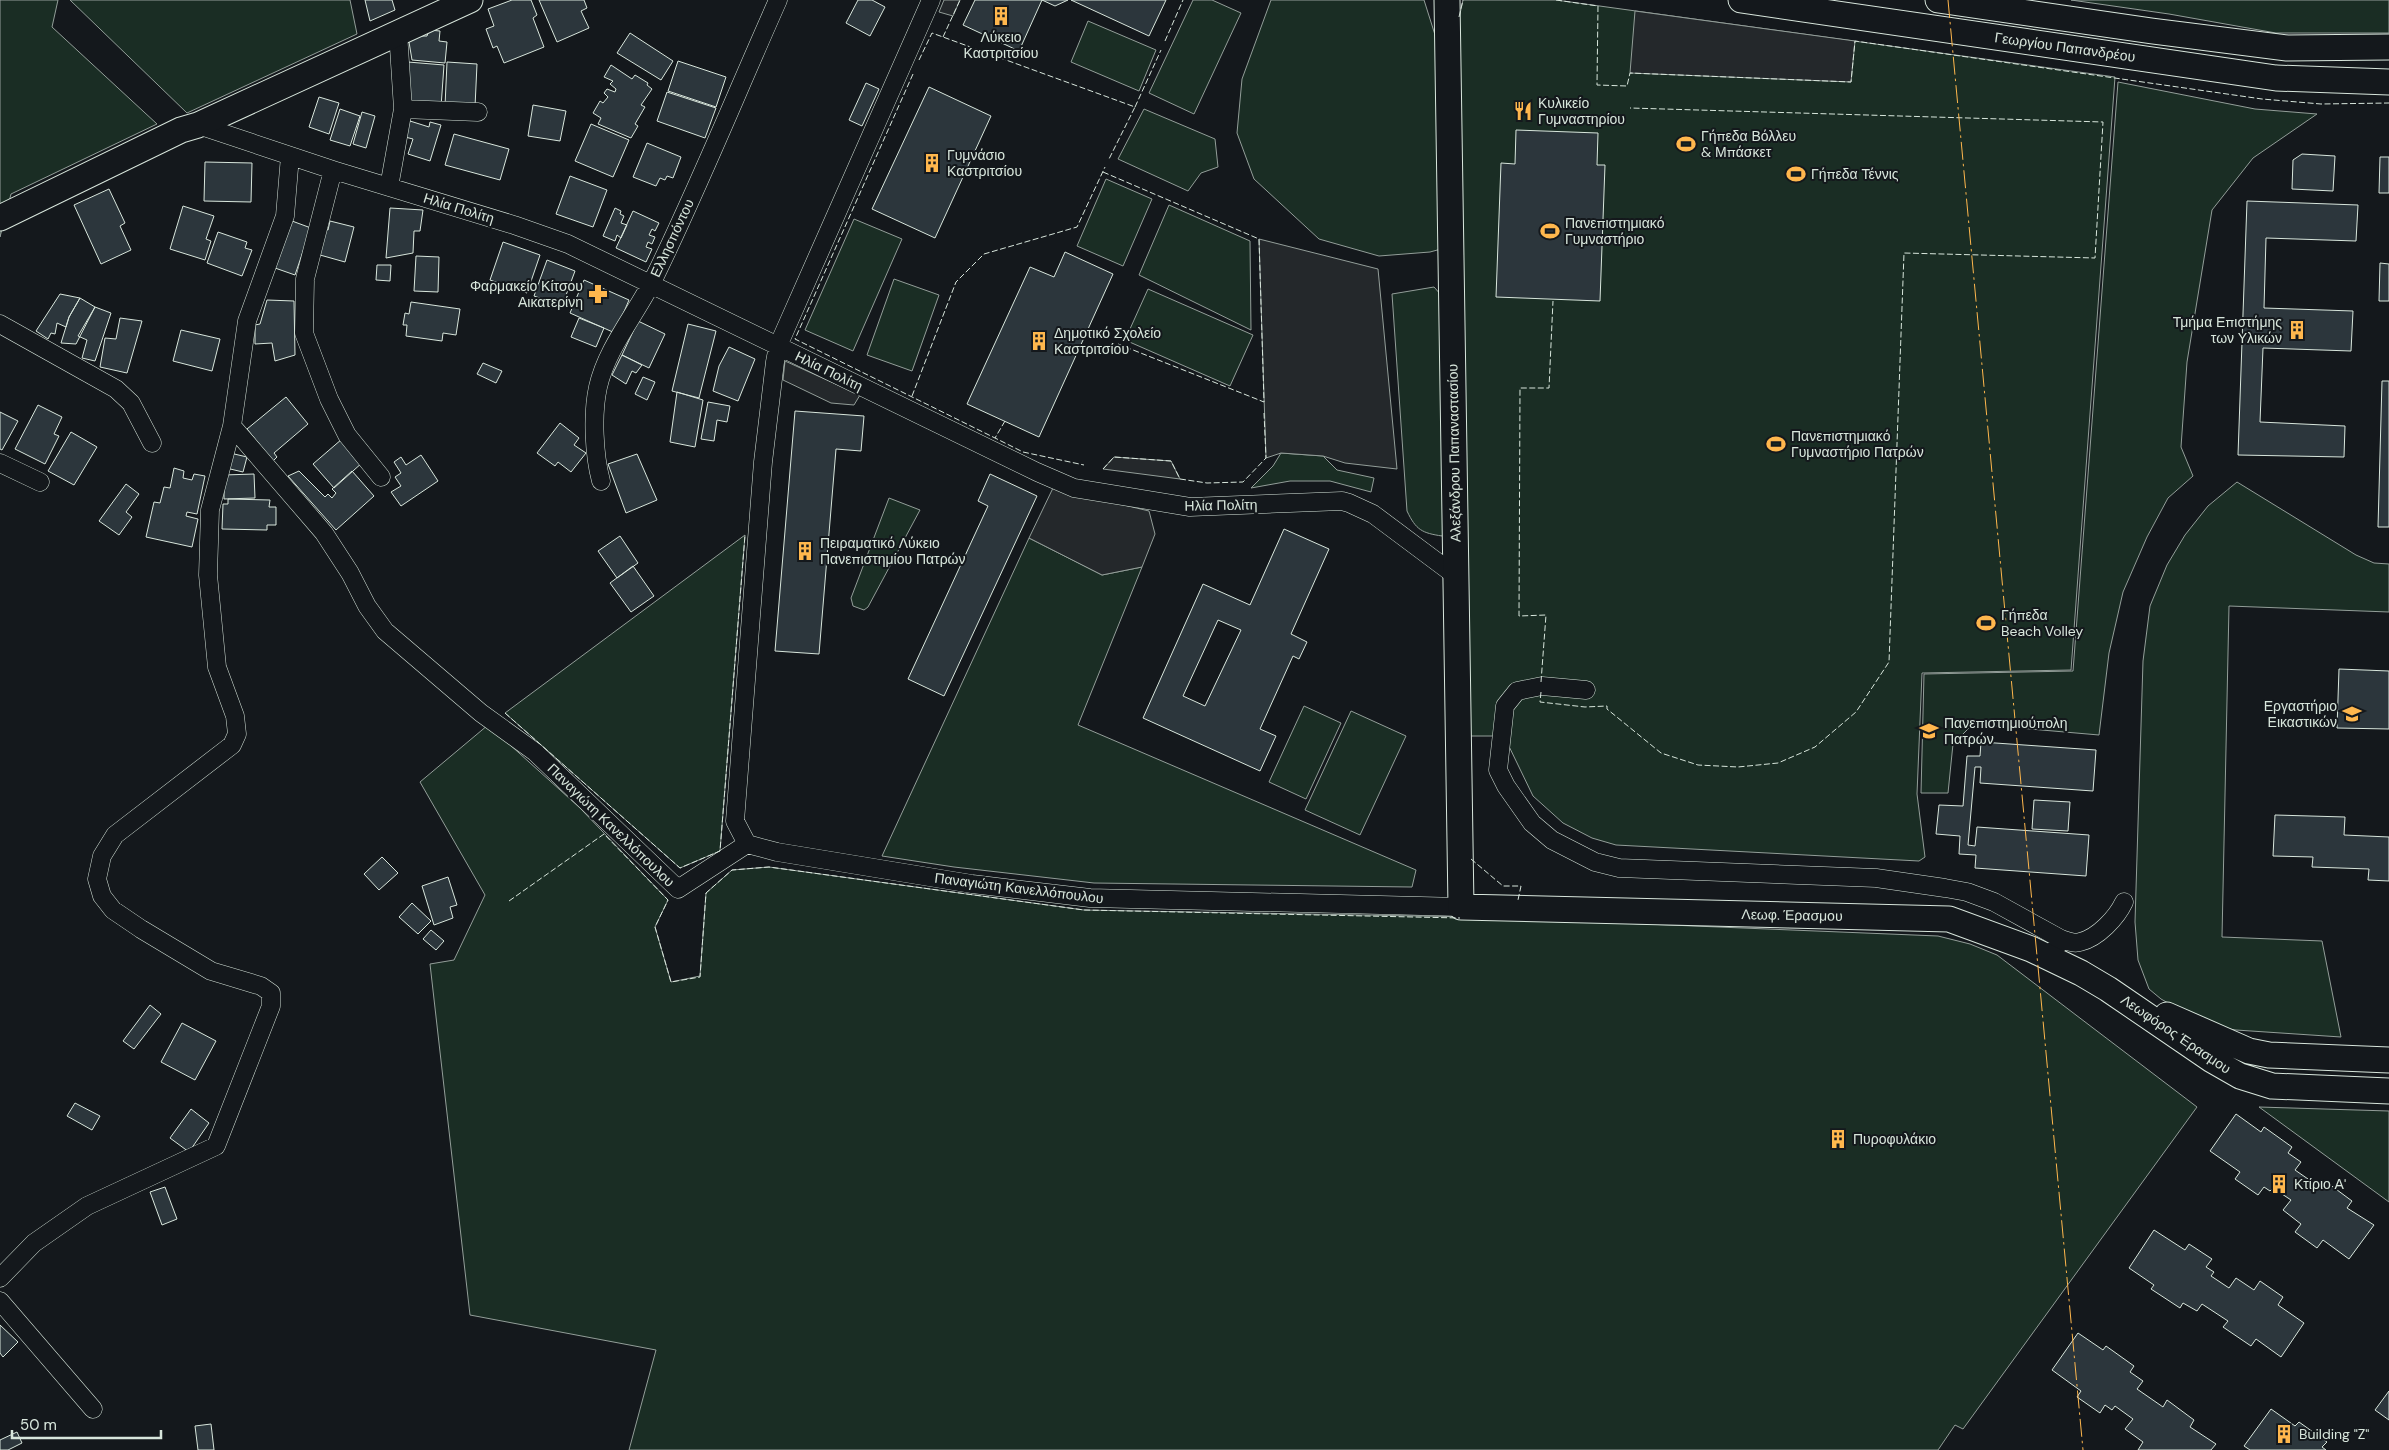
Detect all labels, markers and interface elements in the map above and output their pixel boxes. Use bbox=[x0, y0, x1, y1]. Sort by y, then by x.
building icon: Λύκειο Καστριτσίου bbox=[990, 5, 1012, 27]
place label: Λύκειο Καστριτσίου bbox=[963, 28, 1039, 62]
street label: Γεωργίου Παπανδρέου bbox=[1993, 28, 2137, 66]
place label: Κυλικείο Γυμναστηρίου bbox=[1538, 94, 1625, 128]
restaurant icon: Κυλικείο Γυμναστηρίου bbox=[1512, 100, 1534, 122]
place label: Γήπεδα Βόλλευ & Μπάσκετ bbox=[1701, 127, 1796, 161]
sports icon: Γήπεδα Βόλλευ & Μπάσκετ bbox=[1675, 133, 1697, 155]
place label: Γυμνάσιο Καστριτσίου bbox=[947, 146, 1022, 180]
building icon: Γυμνάσιο Καστριτσίου bbox=[921, 152, 943, 174]
sports icon: Γήπεδα Τέννις bbox=[1785, 163, 1807, 185]
place label: Γήπεδα Τέννις bbox=[1811, 165, 1899, 183]
street label: Ηλία Πολίτη bbox=[421, 189, 497, 227]
street label: Ελλησπόντου bbox=[646, 196, 698, 280]
place label: Πανεπιστημιακό Γυμναστήριο bbox=[1565, 214, 1665, 248]
sports icon: Πανεπιστημιακό Γυμναστήριο bbox=[1539, 220, 1561, 242]
place label: Φαρμακείο Κίτσου Αικατερίνη bbox=[470, 277, 583, 311]
pharmacy icon: Φαρμακείο Κίτσου Αικατερίνη bbox=[587, 283, 609, 305]
place label: Τμήμα Επιστήμης των Υλικών bbox=[2173, 313, 2282, 347]
building icon: Τμήμα Επιστήμης των Υλικών bbox=[2286, 319, 2308, 341]
place label: Δημοτικό Σχολείο Καστριτσίου bbox=[1054, 324, 1161, 358]
building icon: Δημοτικό Σχολείο Καστριτσίου bbox=[1028, 330, 1050, 352]
street label: Ηλία Πολίτη bbox=[792, 347, 866, 395]
street label: Αλεξάνδρου Παπαναστασίου bbox=[1443, 364, 1465, 542]
place label: Πανεπιστημιακό Γυμναστήριο Πατρών bbox=[1791, 427, 1924, 461]
sports icon: Πανεπιστημιακό Γυμναστήριο Πατρών bbox=[1765, 433, 1787, 455]
street label: Ηλία Πολίτη bbox=[1184, 495, 1258, 515]
place label: Πειραματικό Λύκειο Πανεπιστημίου Πατρών bbox=[820, 534, 966, 568]
building icon: Πειραματικό Λύκειο Πανεπιστημίου Πατρών bbox=[794, 540, 816, 562]
place label: Γήπεδα Beach Volley bbox=[2001, 606, 2083, 640]
sports icon: Γήπεδα Beach Volley bbox=[1975, 612, 1997, 634]
place label: Εργαστήριο Εικαστικών bbox=[2264, 697, 2337, 731]
school or university icon: Εργαστήριο Εικαστικών bbox=[2341, 703, 2363, 725]
place label: Πανεπιστημιούπολη Πατρών bbox=[1944, 714, 2068, 748]
school or university icon: Πανεπιστημιούπολη Πατρών bbox=[1918, 720, 1940, 742]
street label: Παναγιώτη Κανελλόπουλου bbox=[544, 759, 678, 891]
street label: Παναγιώτη Κανελλόπουλου bbox=[934, 869, 1104, 907]
street label: Λεωφ. Έρασμου bbox=[1741, 905, 1843, 925]
street label: Λεωφόρος Έρασμου bbox=[2118, 991, 2234, 1077]
building icon: Πυροφυλάκιο bbox=[1827, 1128, 1849, 1150]
place label: Πυροφυλάκιο bbox=[1853, 1130, 1936, 1148]
building icon: Κτίριο Α' bbox=[2268, 1173, 2290, 1195]
place label: Κτίριο Α' bbox=[2294, 1175, 2346, 1193]
scale bar bbox=[12, 1408, 161, 1440]
text: 50 m bbox=[20, 1415, 57, 1435]
building icon: Building "Z" bbox=[2273, 1423, 2295, 1445]
place label: Building "Z" bbox=[2299, 1425, 2369, 1443]

